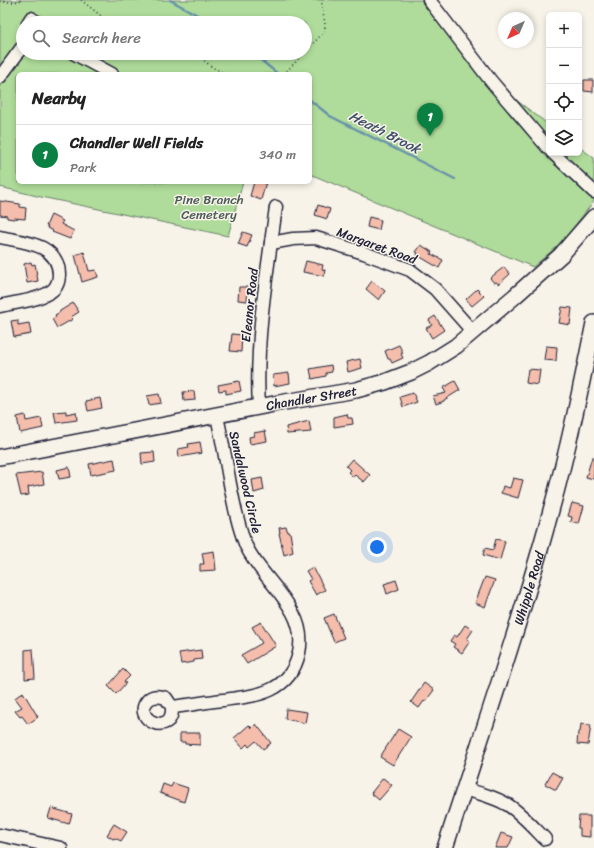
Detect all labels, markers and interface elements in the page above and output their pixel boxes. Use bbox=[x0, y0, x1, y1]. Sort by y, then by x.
north arrow bbox=[498, 12, 534, 48]
map controls bbox=[546, 12, 582, 156]
button: + bbox=[546, 12, 582, 48]
search box bbox=[16, 16, 312, 60]
text: Search here bbox=[62, 25, 141, 51]
icon: search bbox=[30, 27, 52, 49]
button: − bbox=[546, 48, 582, 84]
text: Nearby bbox=[32, 83, 86, 113]
button: locate bbox=[546, 84, 582, 120]
pin: 1 bbox=[417, 103, 443, 136]
water label: Heath Brook bbox=[345, 104, 426, 162]
button: layers bbox=[546, 120, 582, 156]
text: Chandler Well Fields bbox=[70, 130, 203, 156]
text: 1 bbox=[42, 143, 48, 166]
text: 340 m bbox=[259, 143, 296, 166]
text: Park bbox=[70, 156, 97, 179]
park label: Pine Branch Cemetery bbox=[174, 188, 244, 226]
street label: Margaret Road bbox=[333, 220, 421, 271]
street label: Eleanor Road bbox=[234, 266, 265, 343]
street label: Chandler Street bbox=[264, 379, 359, 417]
street label: Sandalwood Circle bbox=[223, 429, 268, 536]
your location bbox=[367, 537, 387, 557]
street label: Whipple Road bbox=[507, 548, 551, 628]

